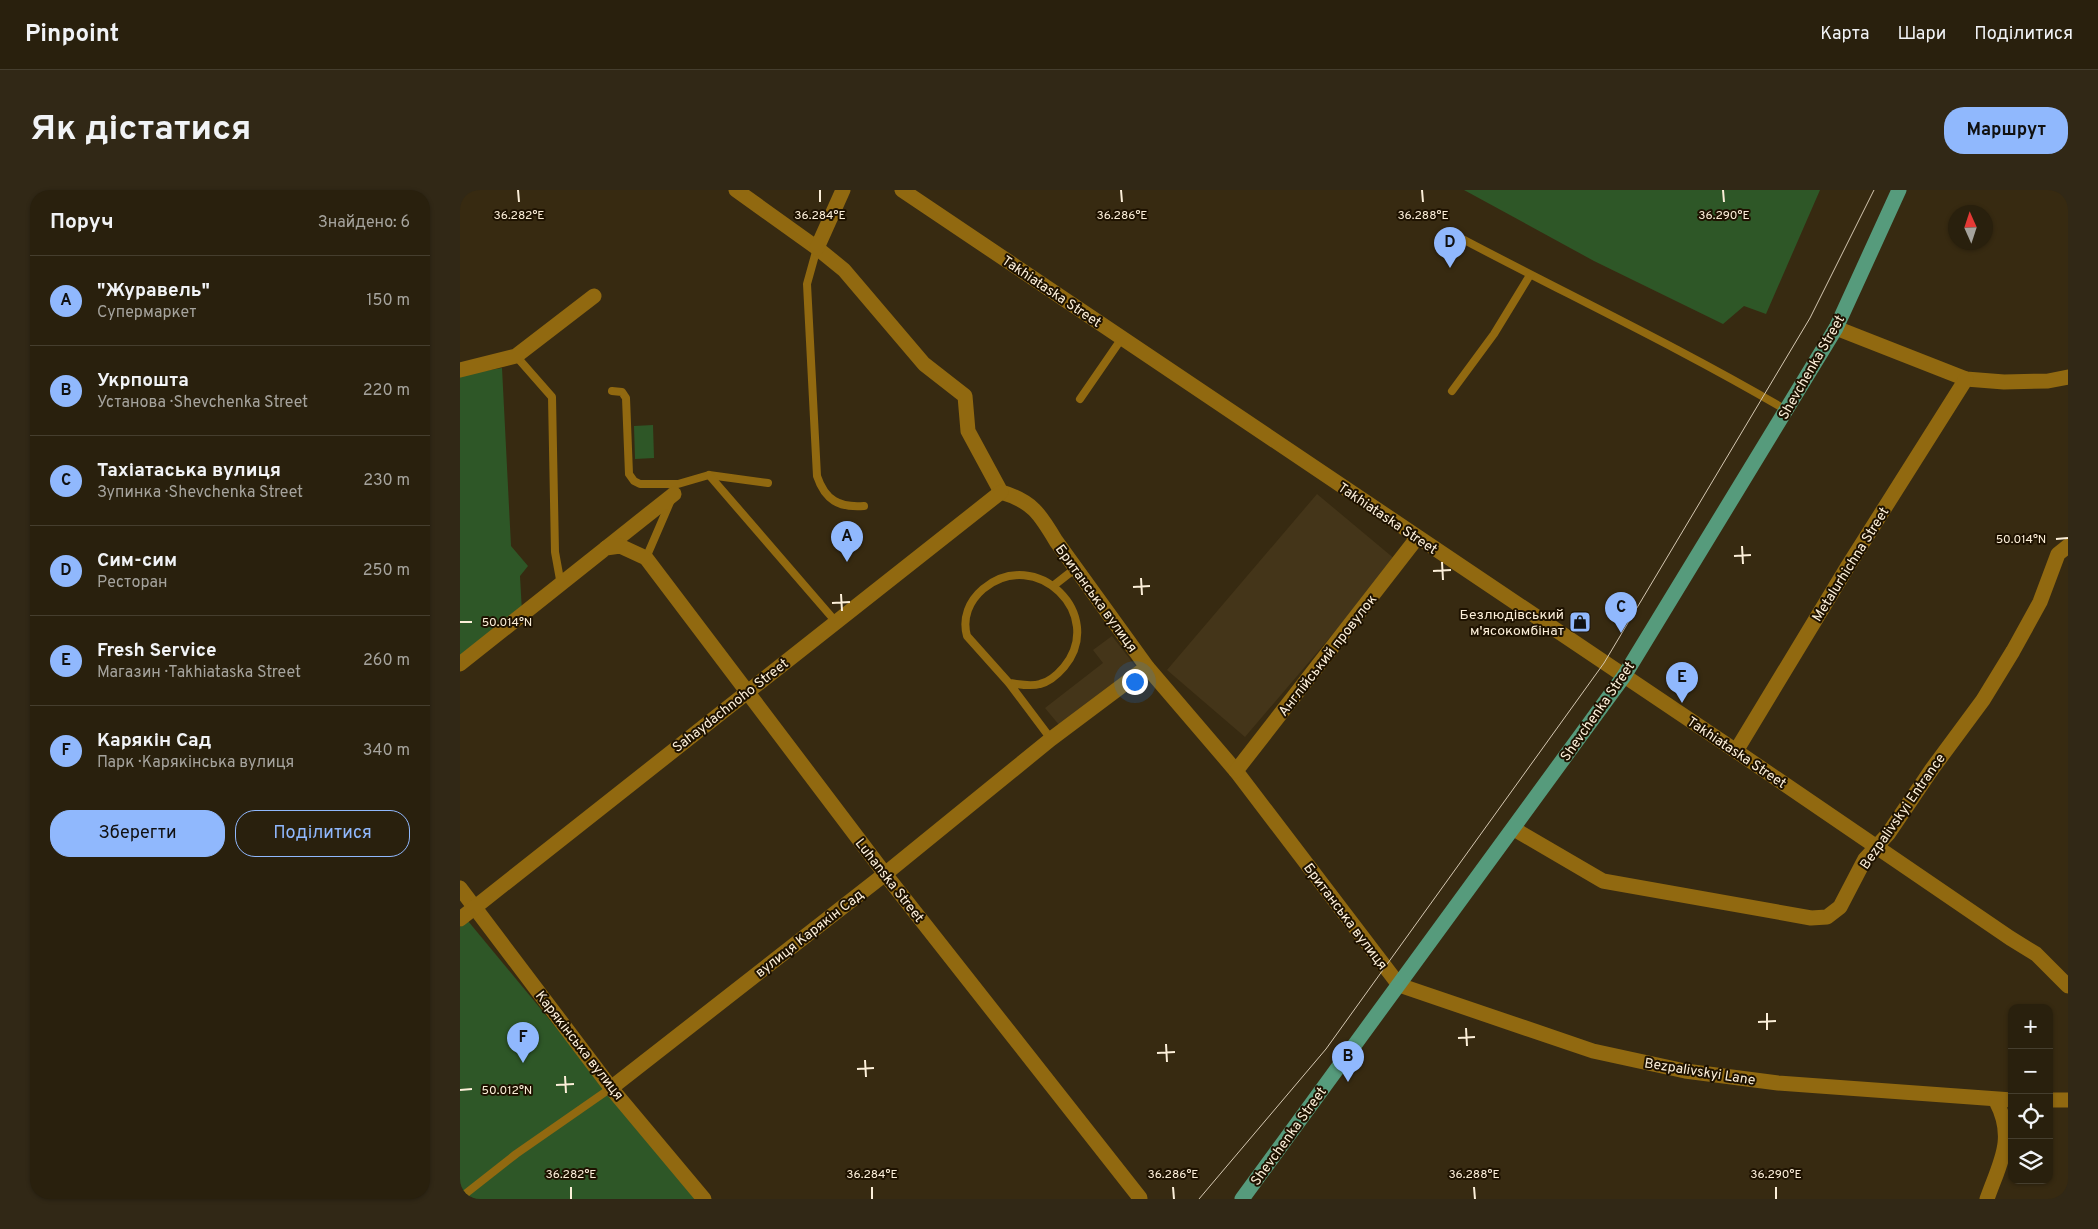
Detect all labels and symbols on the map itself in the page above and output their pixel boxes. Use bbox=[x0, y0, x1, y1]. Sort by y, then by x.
north arrow bbox=[1948, 205, 1993, 250]
text: 36.282°E bbox=[494, 208, 544, 224]
text: 36.284°E bbox=[794, 208, 846, 224]
text: 36.286°E bbox=[1096, 208, 1148, 224]
text: 36.288°E bbox=[1397, 208, 1449, 224]
text: 36.290°E bbox=[1698, 208, 1750, 224]
pin: D bbox=[1434, 227, 1466, 268]
street label: Takhiataska Street bbox=[998, 253, 1104, 332]
street label: Shevchenka Street bbox=[1775, 313, 1849, 423]
street label: Takhiataska Street bbox=[1334, 480, 1440, 559]
street label: Metalurhichna Street bbox=[1809, 504, 1893, 625]
pin: A bbox=[831, 521, 863, 562]
text: 50.014°N bbox=[1996, 532, 2046, 548]
street label: Британська вулиця bbox=[1051, 542, 1141, 656]
street label: Англійський провулок bbox=[1275, 592, 1381, 720]
pin: C bbox=[1605, 592, 1637, 633]
place label: Безлюдівський м'ясокомбінат bbox=[1460, 607, 1564, 640]
shop icon: Безлюдівський м'ясокомбінат bbox=[1568, 610, 1592, 634]
text: 50.014°N bbox=[482, 615, 532, 631]
street label: Sahaydachnoho Street bbox=[670, 656, 792, 757]
street label: Shevchenka Street bbox=[1557, 659, 1639, 765]
pin: E bbox=[1666, 662, 1698, 703]
your location bbox=[1122, 669, 1148, 695]
street label: Takhiataska Street bbox=[1683, 714, 1789, 793]
street label: Bezpalivskyi Entrance bbox=[1857, 751, 1950, 873]
street label: Luhanska Street bbox=[851, 836, 927, 926]
street label: Британська вулиця bbox=[1299, 860, 1390, 974]
street label: вулиця Карякін Сад bbox=[752, 887, 867, 982]
street label: Карякінська вулиця bbox=[531, 988, 627, 1104]
pin: F bbox=[507, 1022, 539, 1063]
pin: B bbox=[1332, 1041, 1364, 1082]
street label: Bezpalivskyi Lane bbox=[1643, 1055, 1757, 1090]
text: 50.012°N bbox=[482, 1083, 532, 1099]
street label: Shevchenka Street bbox=[1248, 1084, 1331, 1190]
text: 36.282°E bbox=[546, 1167, 596, 1183]
text: 36.284°E bbox=[846, 1167, 898, 1183]
text: 36.286°E bbox=[1147, 1167, 1199, 1183]
text: 36.288°E bbox=[1448, 1167, 1500, 1183]
text: 36.290°E bbox=[1750, 1167, 1802, 1183]

